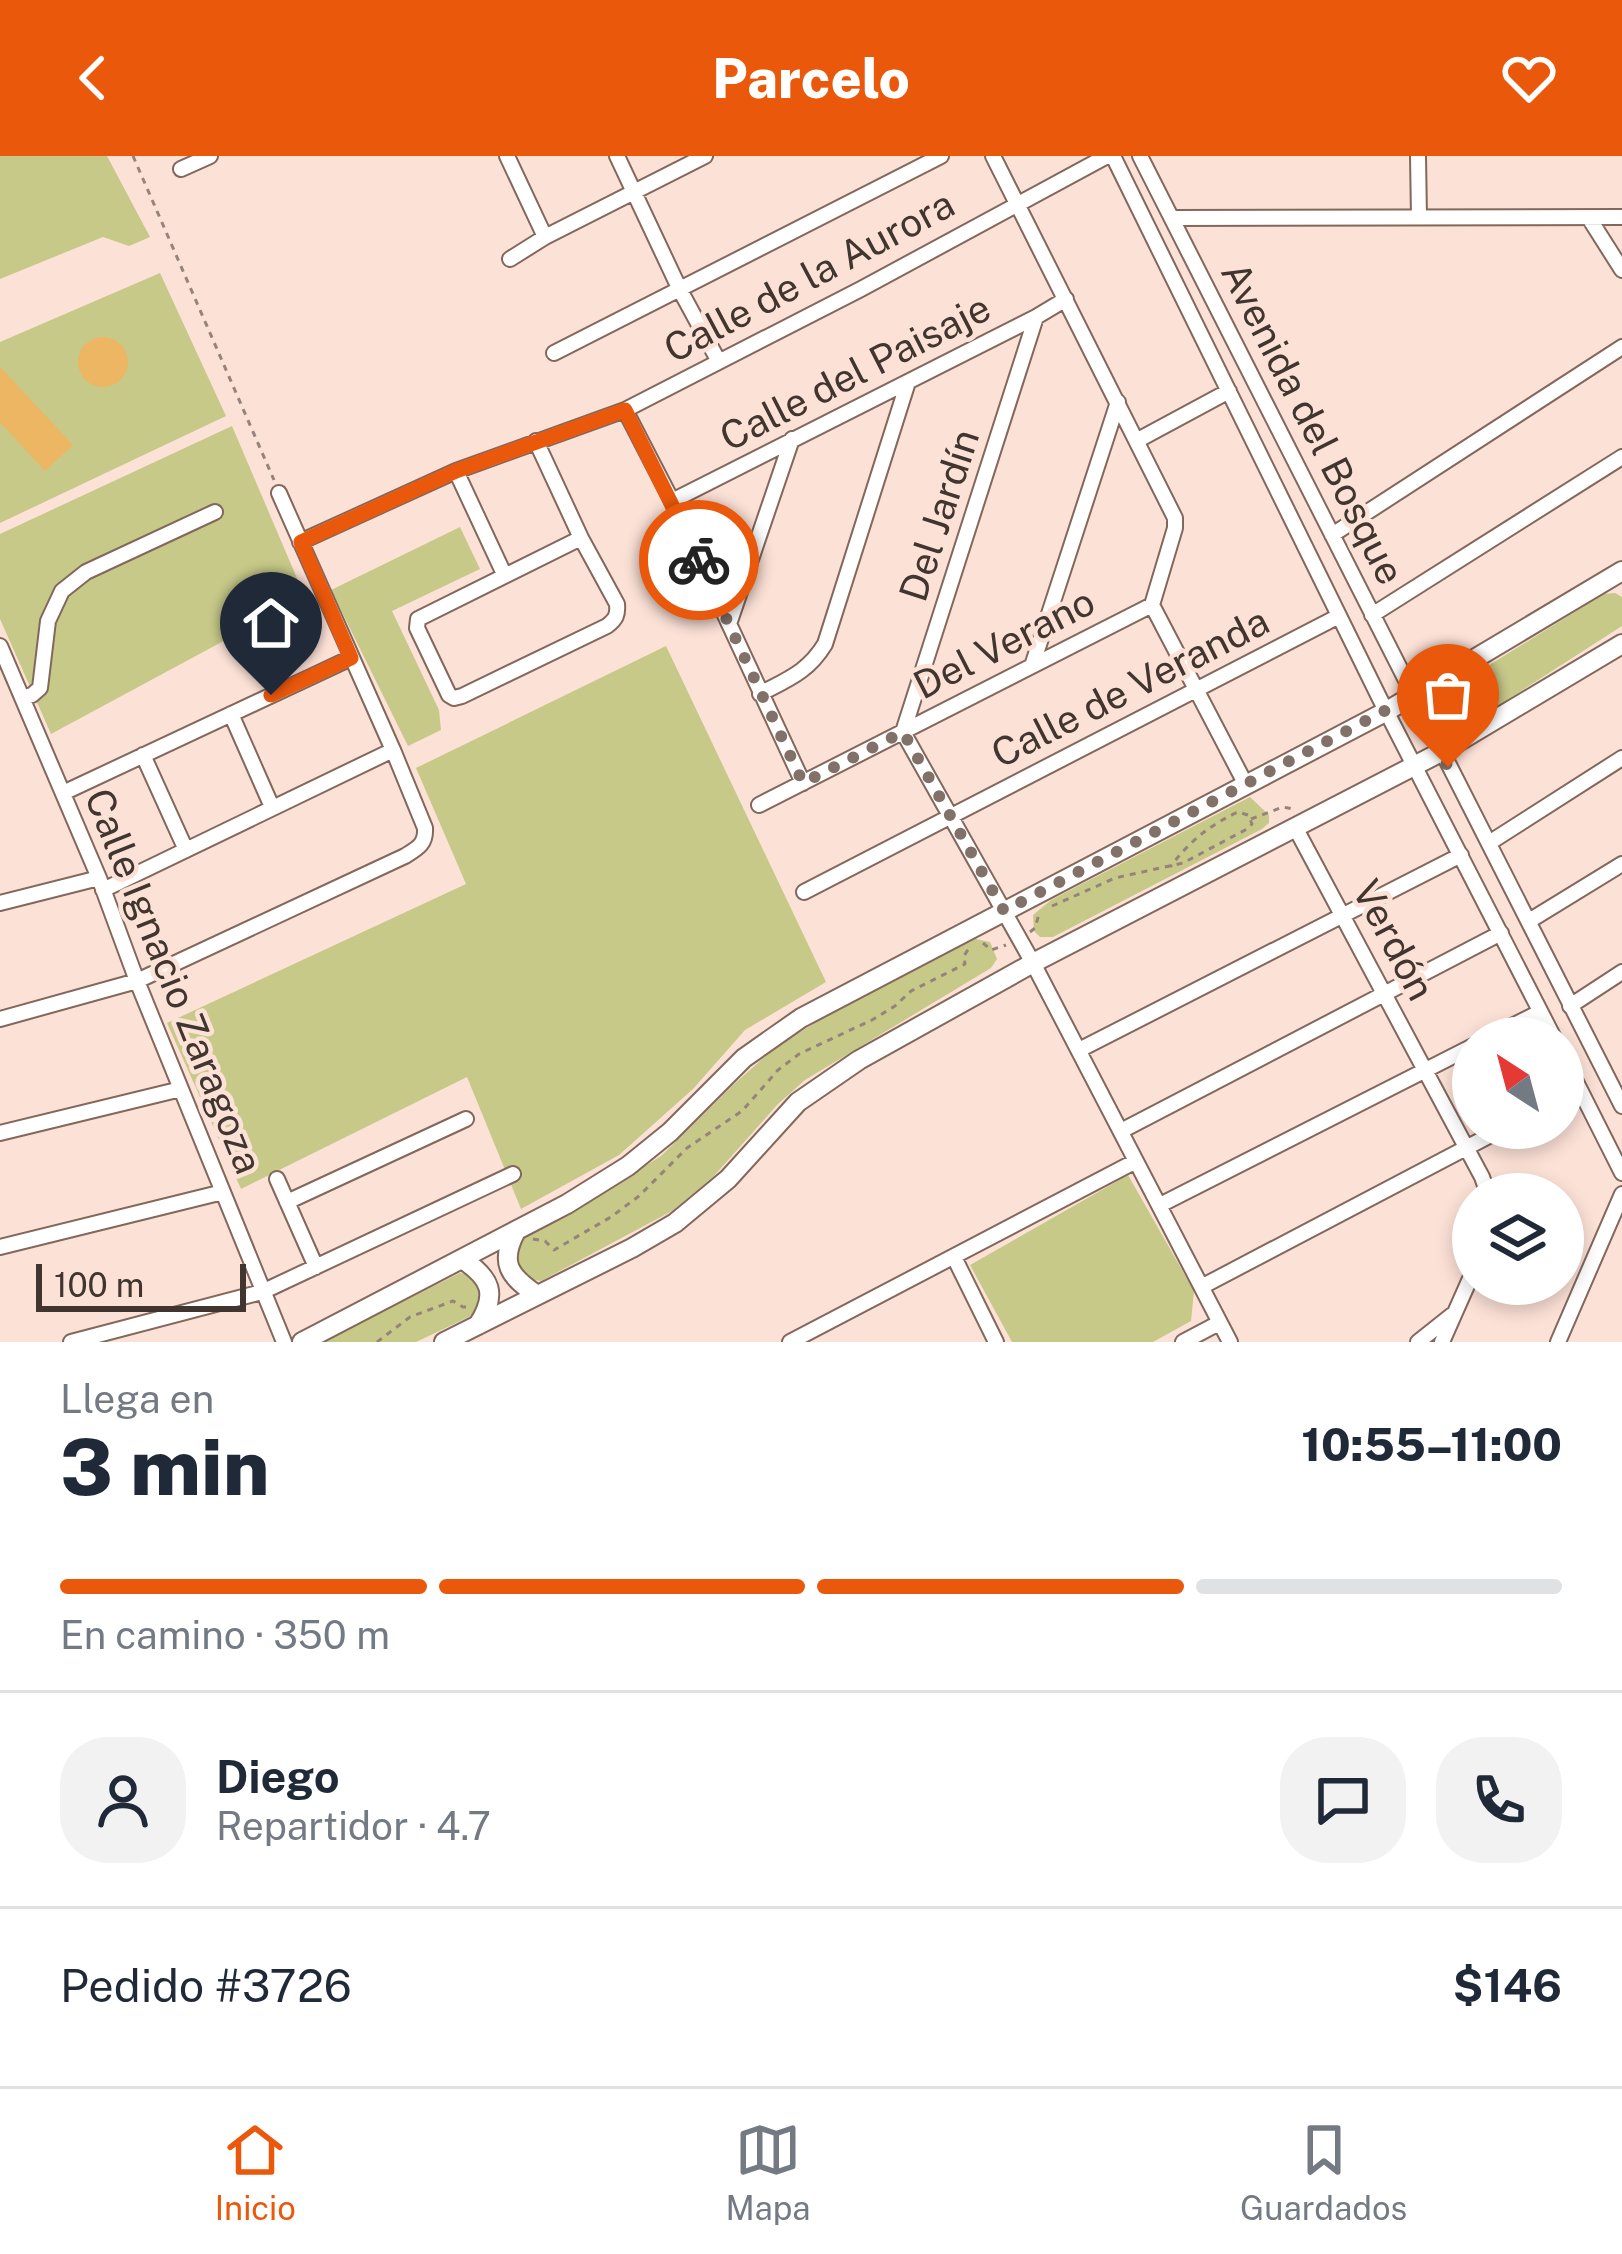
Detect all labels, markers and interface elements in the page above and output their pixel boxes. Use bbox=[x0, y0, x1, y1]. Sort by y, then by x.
icon: back bbox=[60, 45, 126, 111]
icon: heart bbox=[1496, 45, 1562, 111]
text: Parcelo bbox=[712, 47, 910, 110]
street label: Calle de la Aurora bbox=[656, 180, 962, 372]
street label: Avenida del Bosque bbox=[1212, 254, 1414, 592]
street label: Calle del Paisaje bbox=[712, 284, 998, 460]
street label: Del Jardín bbox=[890, 423, 988, 607]
courier bbox=[639, 500, 759, 620]
icon: bike bbox=[666, 527, 732, 593]
pin bbox=[220, 572, 322, 695]
street label: Del Verano bbox=[906, 578, 1102, 708]
icon: home bbox=[238, 590, 304, 656]
street label: Calle de Veranda bbox=[984, 597, 1276, 777]
pin bbox=[1397, 644, 1499, 767]
icon: bag bbox=[1415, 662, 1481, 728]
street label: Calle Ignacio Zaragoza bbox=[76, 782, 272, 1180]
street label: Verdón bbox=[1343, 872, 1445, 1008]
north arrow bbox=[1452, 1017, 1584, 1149]
map controls bbox=[1452, 1017, 1584, 1305]
button: layers bbox=[1452, 1173, 1584, 1305]
scale bar bbox=[36, 1258, 246, 1311]
text: 100 m bbox=[54, 1266, 144, 1304]
text: Llega en bbox=[60, 1376, 214, 1422]
text: 10:55–11:00 bbox=[1301, 1418, 1562, 1471]
text: 3 min bbox=[60, 1421, 269, 1513]
text: En camino · 350 m bbox=[60, 1612, 390, 1658]
button: person bbox=[60, 1737, 186, 1863]
button: chat bbox=[1280, 1737, 1406, 1863]
button: phone bbox=[1436, 1737, 1562, 1863]
text: Diego bbox=[216, 1750, 340, 1803]
text: Repartidor · 4.7 bbox=[216, 1803, 491, 1849]
text: Pedido #3726 bbox=[60, 1959, 352, 2012]
text: $146 bbox=[1453, 1959, 1562, 2012]
tab: Inicio bbox=[215, 2117, 296, 2227]
tab: Mapa bbox=[725, 2117, 811, 2227]
tab: Guardados bbox=[1240, 2117, 1407, 2227]

